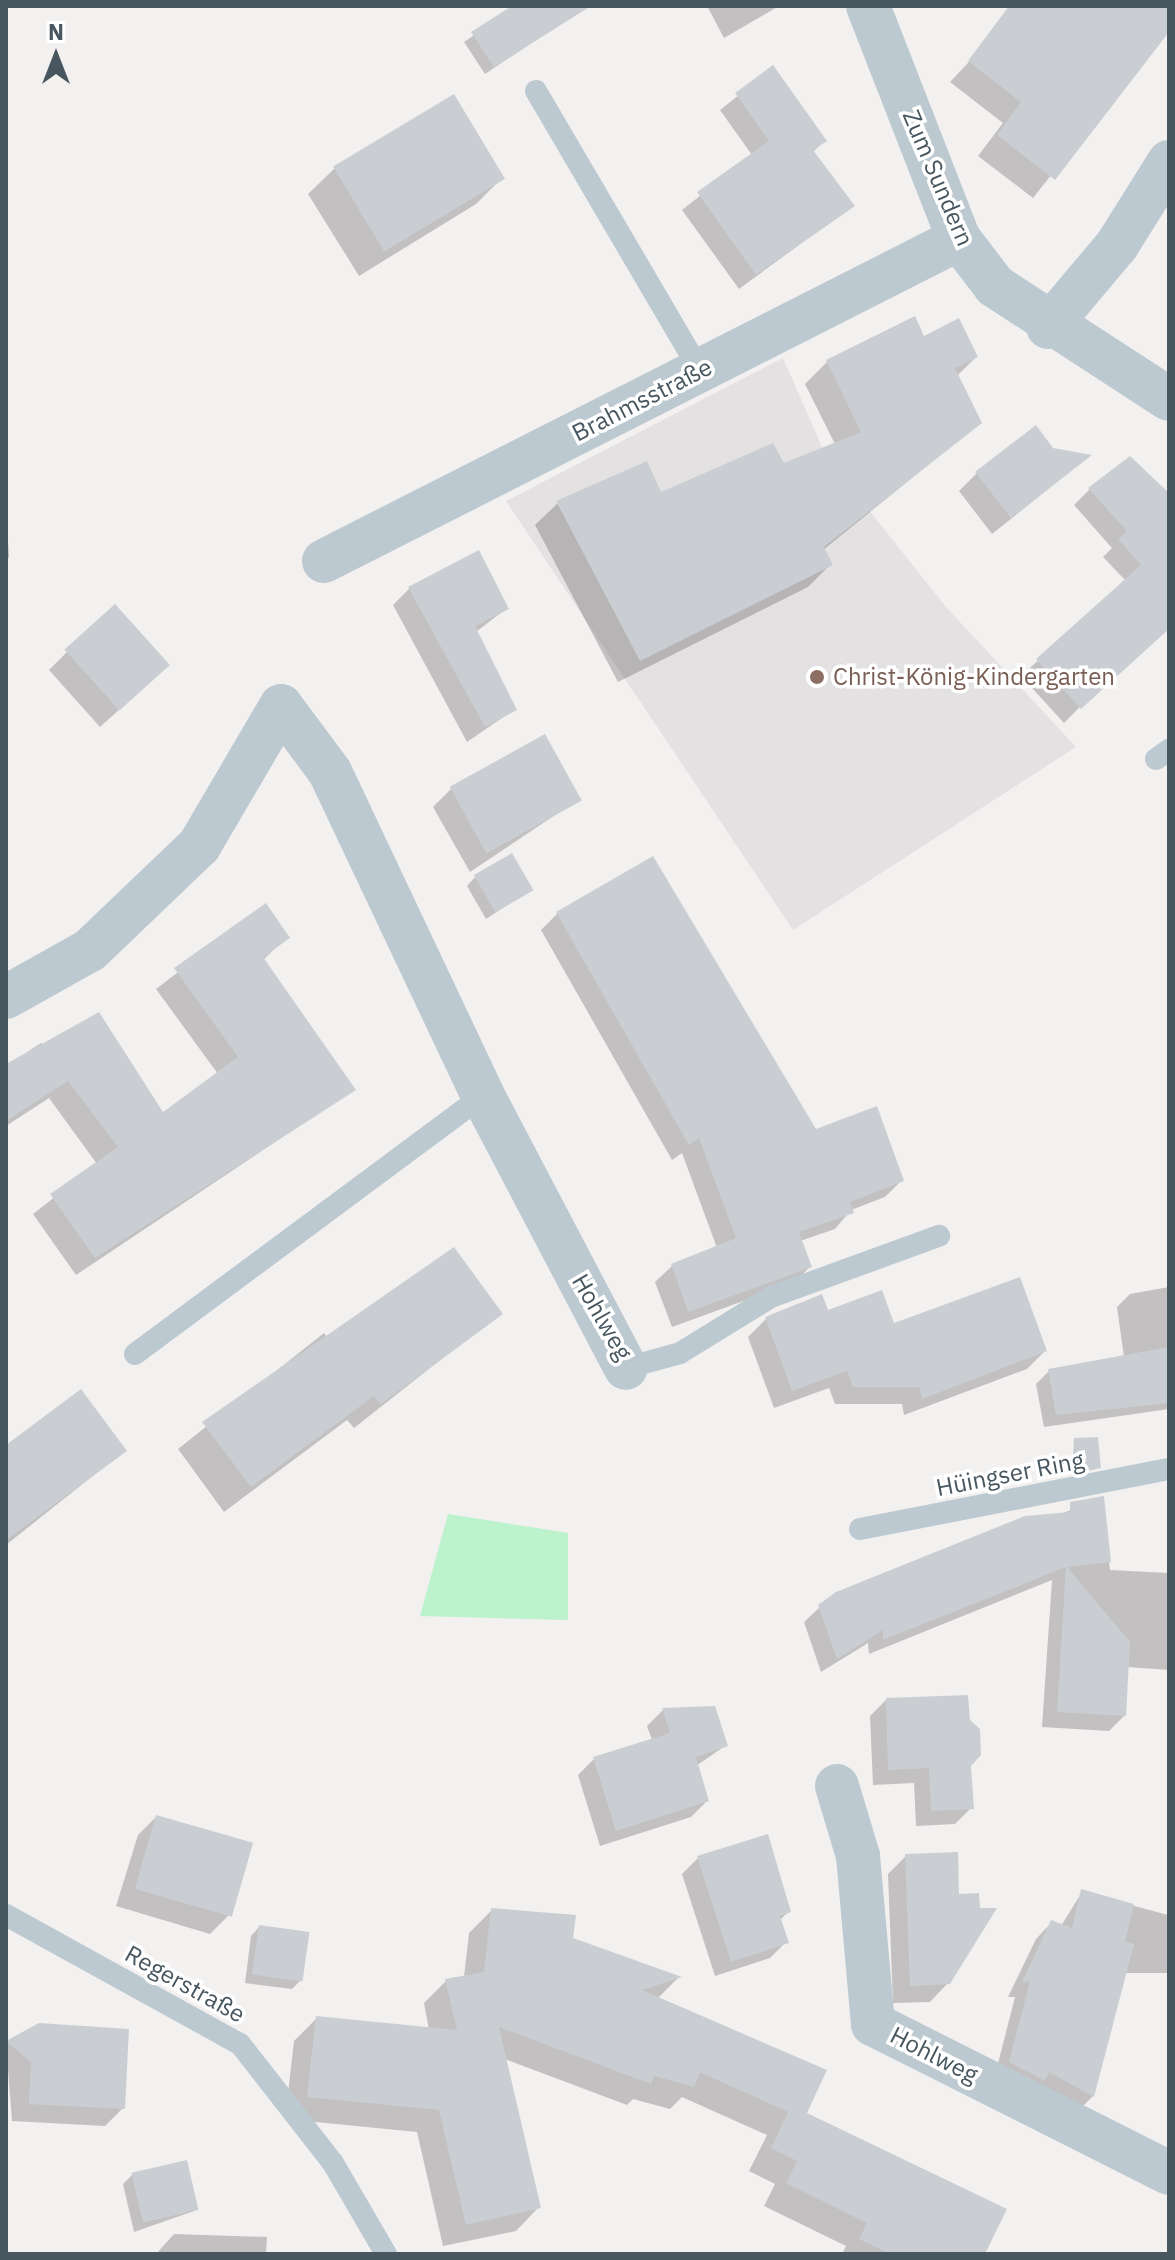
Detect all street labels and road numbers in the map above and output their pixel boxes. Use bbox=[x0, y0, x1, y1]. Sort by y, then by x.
street label: Zum Sundern bbox=[896, 106, 980, 250]
street label: Brahmsstraße bbox=[567, 352, 717, 448]
street label: Hohlweg bbox=[566, 1269, 638, 1365]
street label: Hüingser Ring bbox=[934, 1446, 1086, 1502]
street label: Regerstraße bbox=[120, 1939, 250, 2029]
street label: Hohlweg bbox=[885, 2021, 983, 2089]

